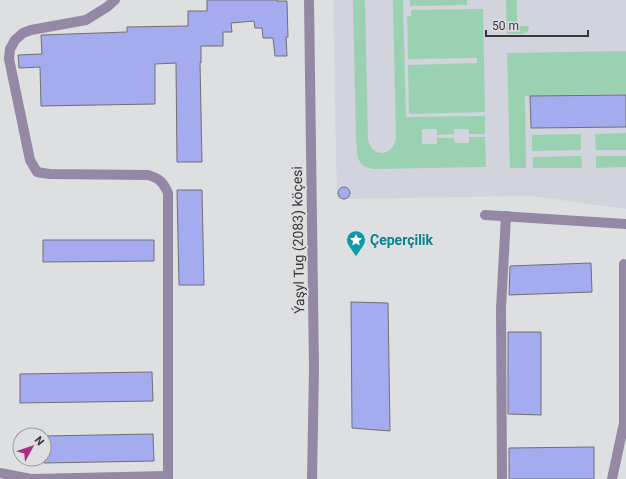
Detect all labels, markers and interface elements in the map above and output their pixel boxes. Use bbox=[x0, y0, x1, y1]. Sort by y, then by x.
scale bar bbox=[486, 12, 588, 38]
text: 50 m bbox=[492, 19, 519, 33]
street label: Ýaşyl Tug (2083) köçesi bbox=[288, 166, 308, 314]
place icon: Çeperçilik bbox=[345, 229, 367, 257]
place label: Çeperçilik bbox=[370, 232, 434, 248]
north arrow bbox=[12, 427, 52, 467]
text: N bbox=[32, 434, 47, 448]

